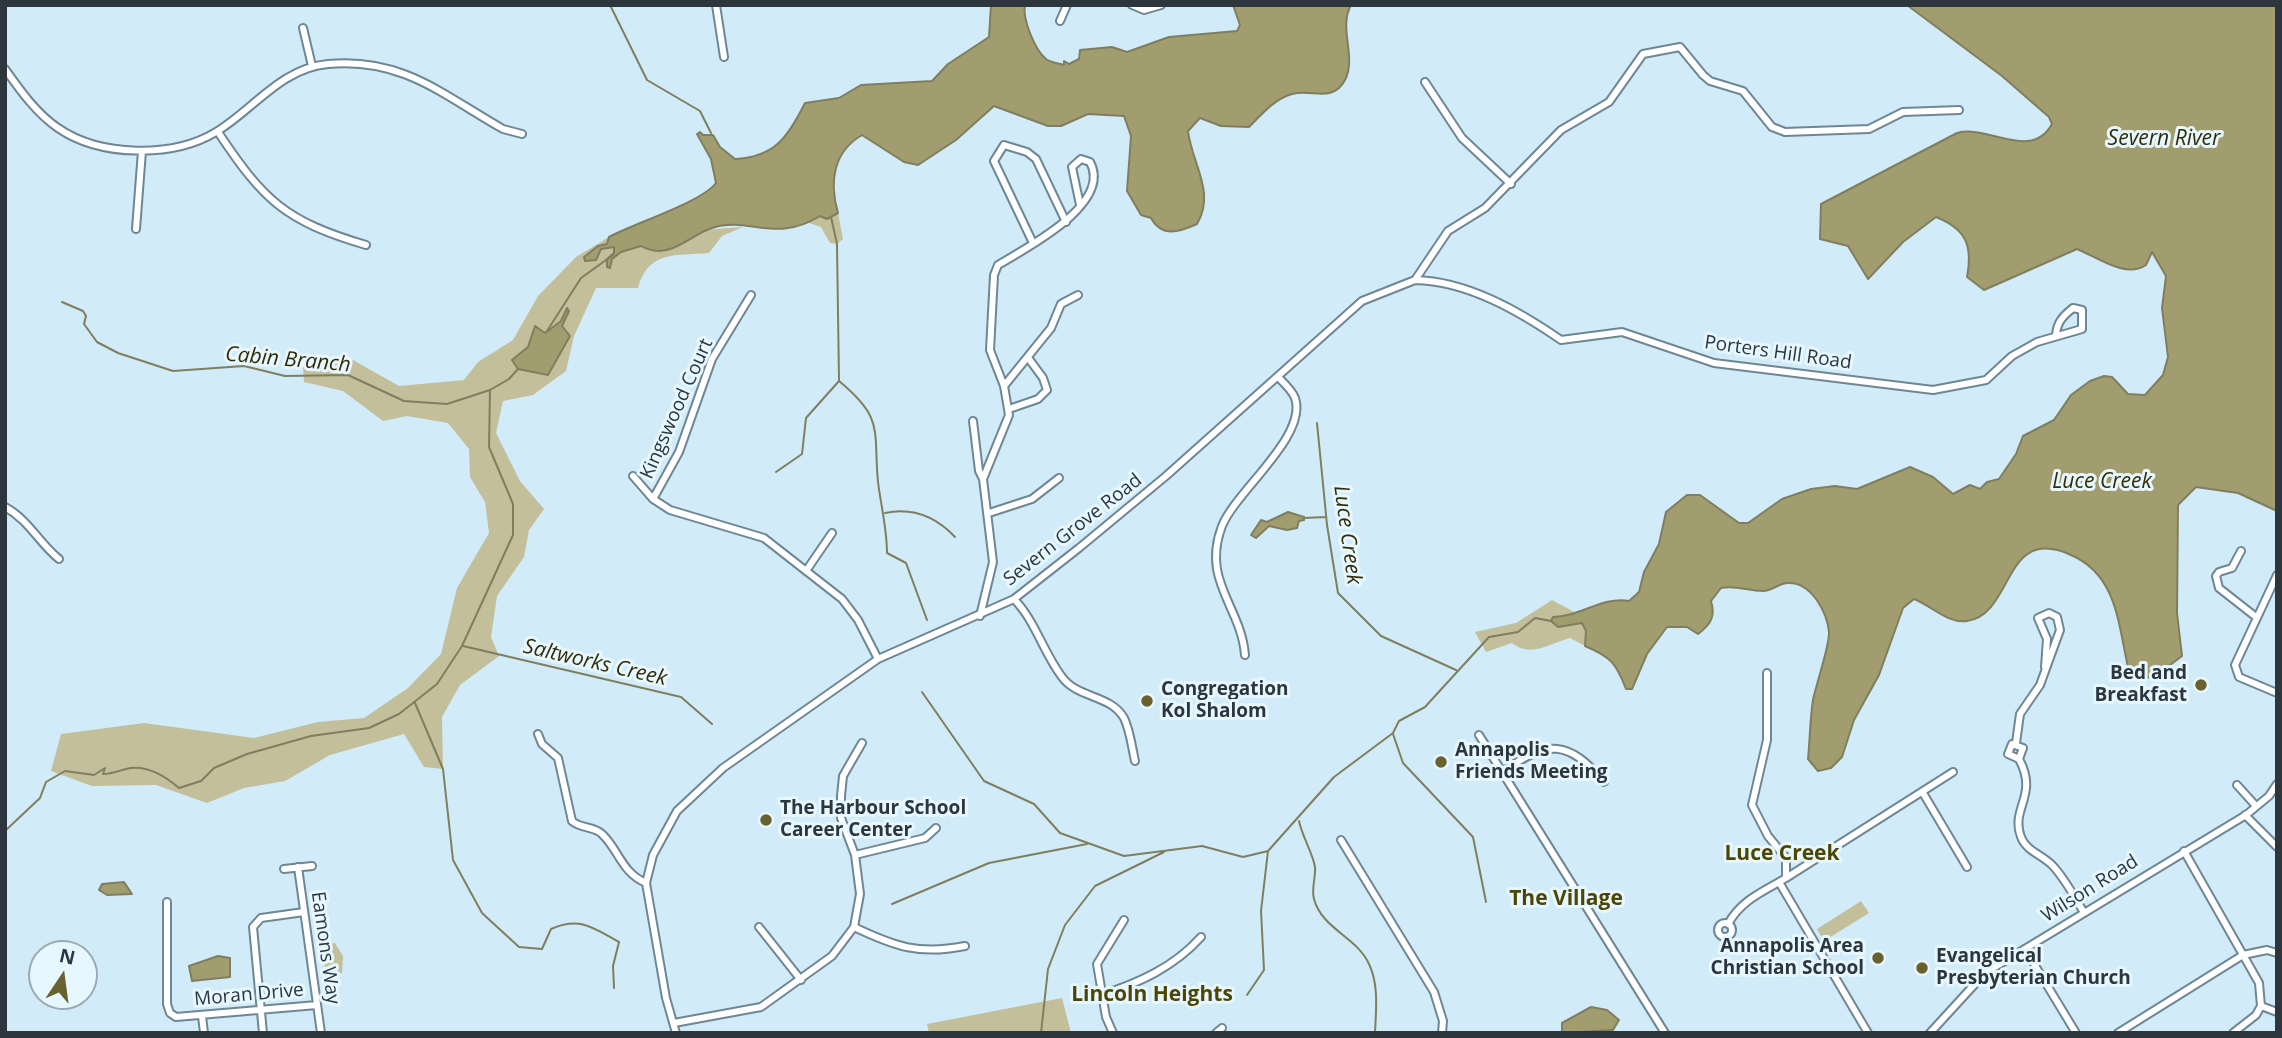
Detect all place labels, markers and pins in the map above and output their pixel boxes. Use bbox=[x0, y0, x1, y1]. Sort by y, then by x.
place label: Bed and Breakfast bbox=[2095, 663, 2187, 707]
marker: Bed and Breakfast bbox=[2193, 677, 2209, 693]
place label: Congregation Kol Shalom bbox=[1161, 679, 1288, 723]
marker: Congregation Kol Shalom bbox=[1139, 693, 1155, 709]
place label: Annapolis Friends Meeting bbox=[1455, 740, 1608, 784]
marker: Annapolis Friends Meeting bbox=[1433, 754, 1449, 770]
place label: The Harbour School Career Center bbox=[780, 798, 966, 842]
marker: The Harbour School Career Center bbox=[758, 812, 774, 828]
place label: Annapolis Area Christian School bbox=[1711, 936, 1864, 980]
place label: Evangelical Presbyterian Church bbox=[1936, 946, 2131, 990]
marker: Annapolis Area Christian School bbox=[1870, 950, 1886, 966]
marker: Evangelical Presbyterian Church bbox=[1914, 960, 1930, 976]

